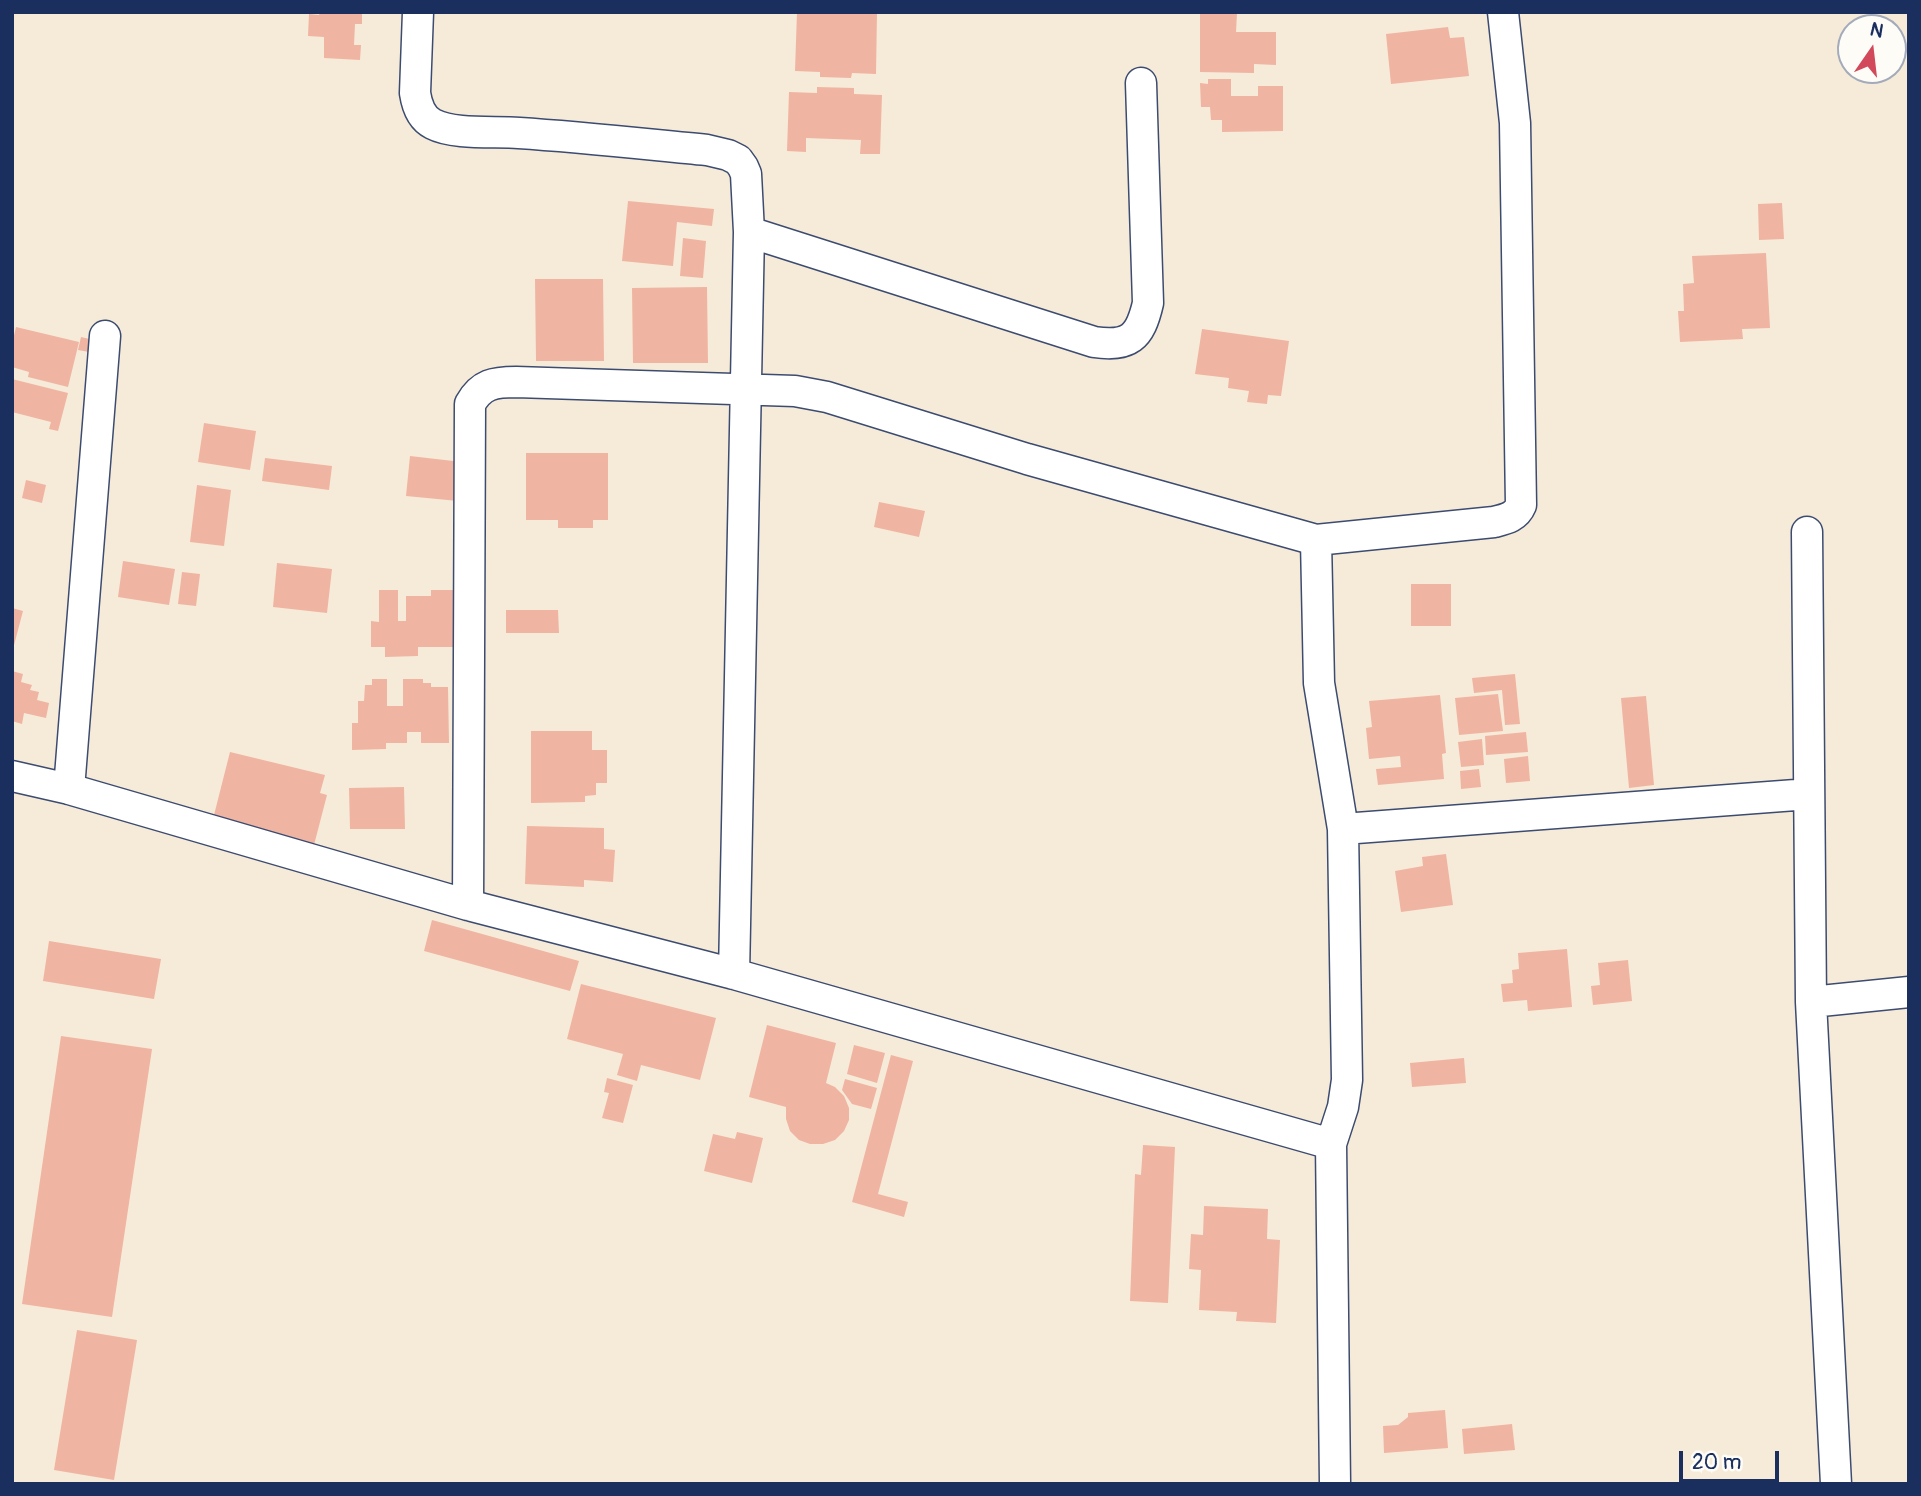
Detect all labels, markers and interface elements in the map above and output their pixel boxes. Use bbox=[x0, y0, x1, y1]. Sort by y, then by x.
north arrow bbox=[1837, 14, 1907, 84]
text: N bbox=[1867, 17, 1886, 44]
scale bar bbox=[1683, 1436, 1783, 1480]
text: 20 m bbox=[1692, 1449, 1741, 1476]

